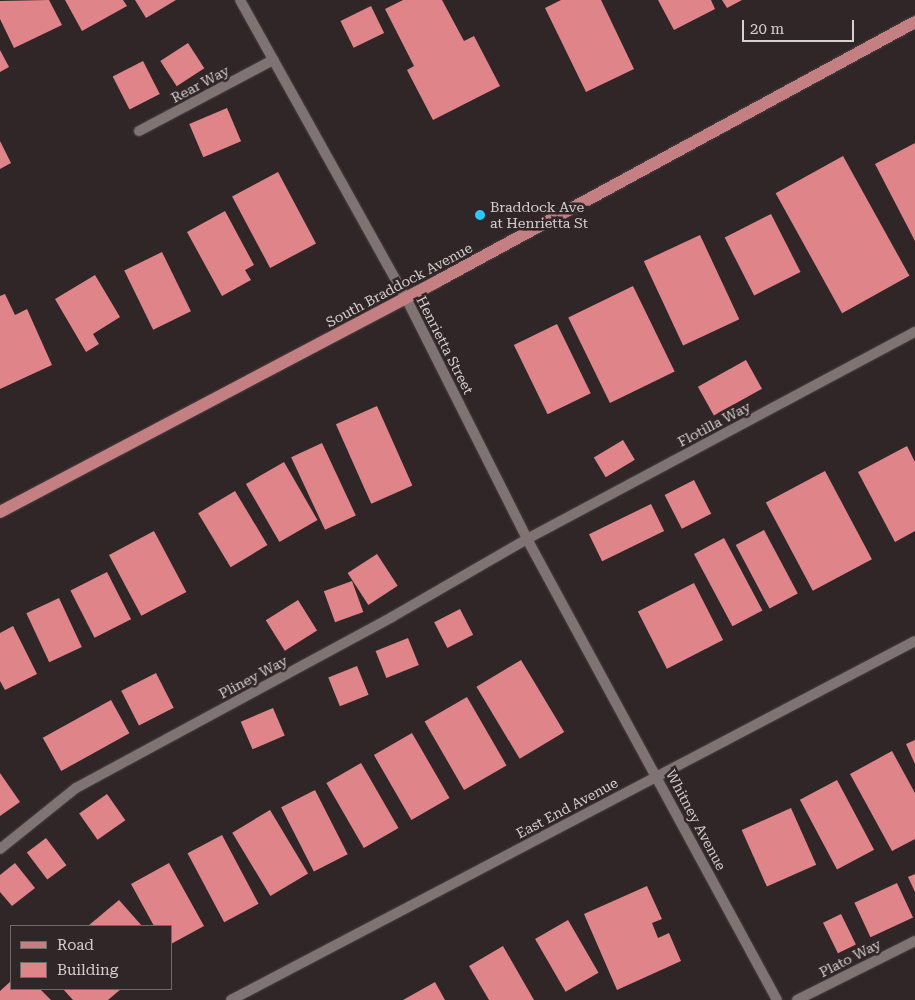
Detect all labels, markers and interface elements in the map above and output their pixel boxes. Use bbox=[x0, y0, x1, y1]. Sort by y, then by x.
scale bar bbox=[745, 10, 858, 42]
text: 20 m bbox=[750, 20, 784, 38]
street label: Rear Way bbox=[168, 62, 232, 106]
place label: Braddock Ave at Henrietta St bbox=[490, 199, 588, 232]
marker: Braddock Ave at Henrietta St bbox=[474, 209, 486, 221]
street label: South Braddock Avenue bbox=[323, 239, 475, 331]
street label: Henrietta Street bbox=[413, 293, 477, 397]
street label: Flotilla Way bbox=[675, 398, 753, 450]
street label: Pliney Way bbox=[216, 652, 290, 702]
street label: Whitney Avenue bbox=[662, 767, 730, 873]
street label: East End Avenue bbox=[513, 774, 621, 842]
legend bbox=[10, 925, 172, 990]
street label: Plato Way bbox=[816, 935, 884, 981]
text: Road bbox=[57, 936, 94, 954]
text: Building bbox=[57, 961, 118, 979]

